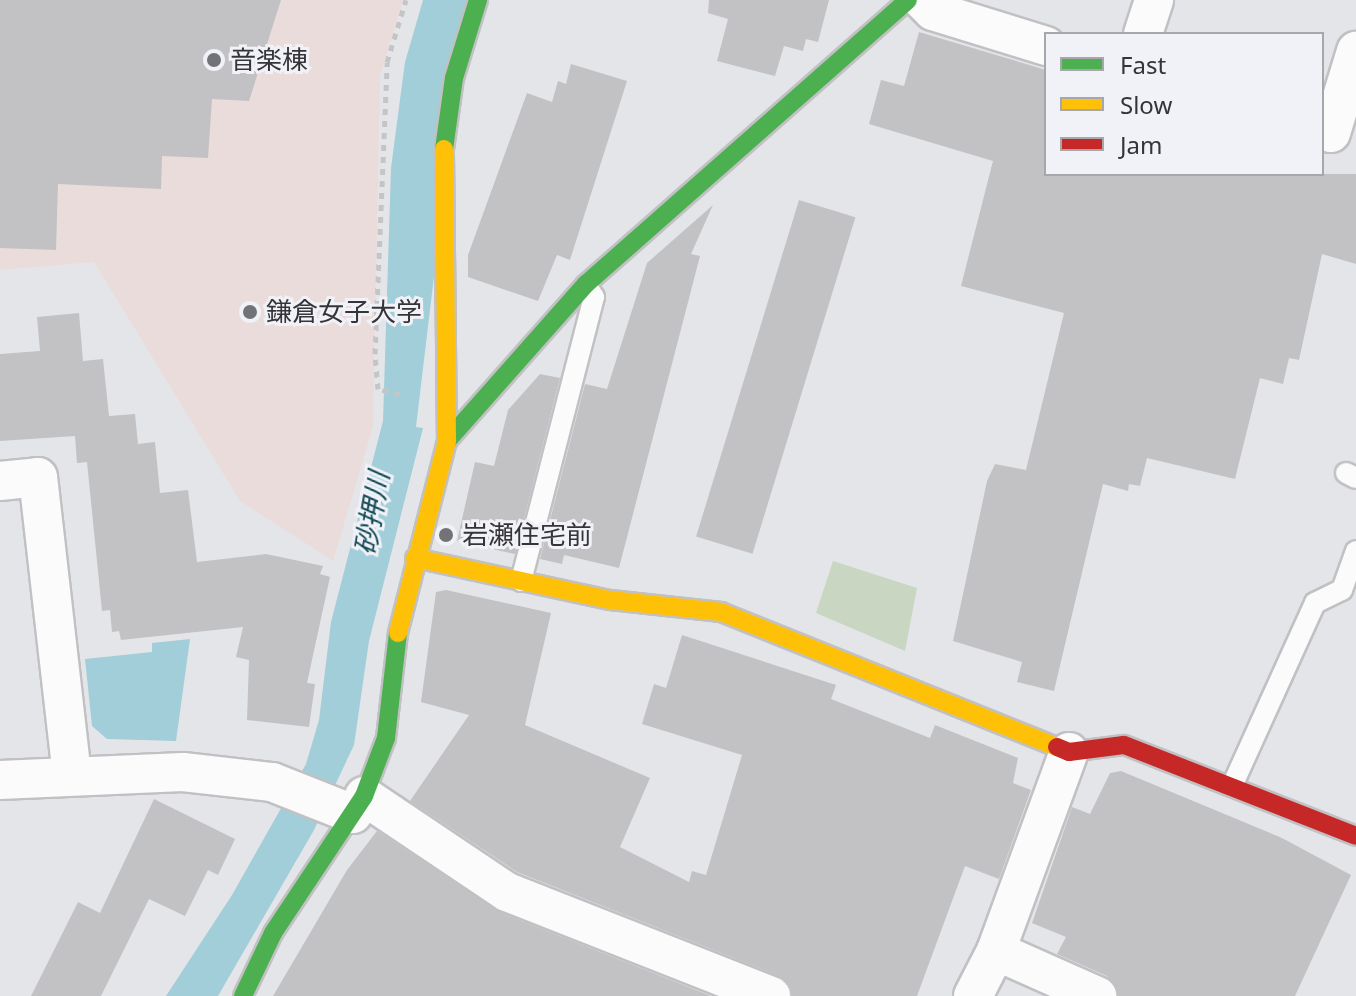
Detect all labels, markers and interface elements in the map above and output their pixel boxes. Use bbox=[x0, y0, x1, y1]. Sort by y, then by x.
legend bbox=[1044, 32, 1324, 176]
place label: 音楽棟 bbox=[230, 44, 308, 76]
text: Fast bbox=[1120, 48, 1166, 81]
marker: 音楽棟 bbox=[205, 51, 223, 69]
text: Slow bbox=[1120, 88, 1172, 121]
text: Jam bbox=[1120, 128, 1162, 161]
place label: 鎌倉女子大学 bbox=[266, 296, 422, 328]
marker: 鎌倉女子大学 bbox=[241, 303, 259, 321]
water label: 砂押川 bbox=[347, 469, 395, 557]
place label: 岩瀬住宅前 bbox=[462, 519, 592, 551]
marker: 岩瀬住宅前 bbox=[437, 526, 455, 544]

